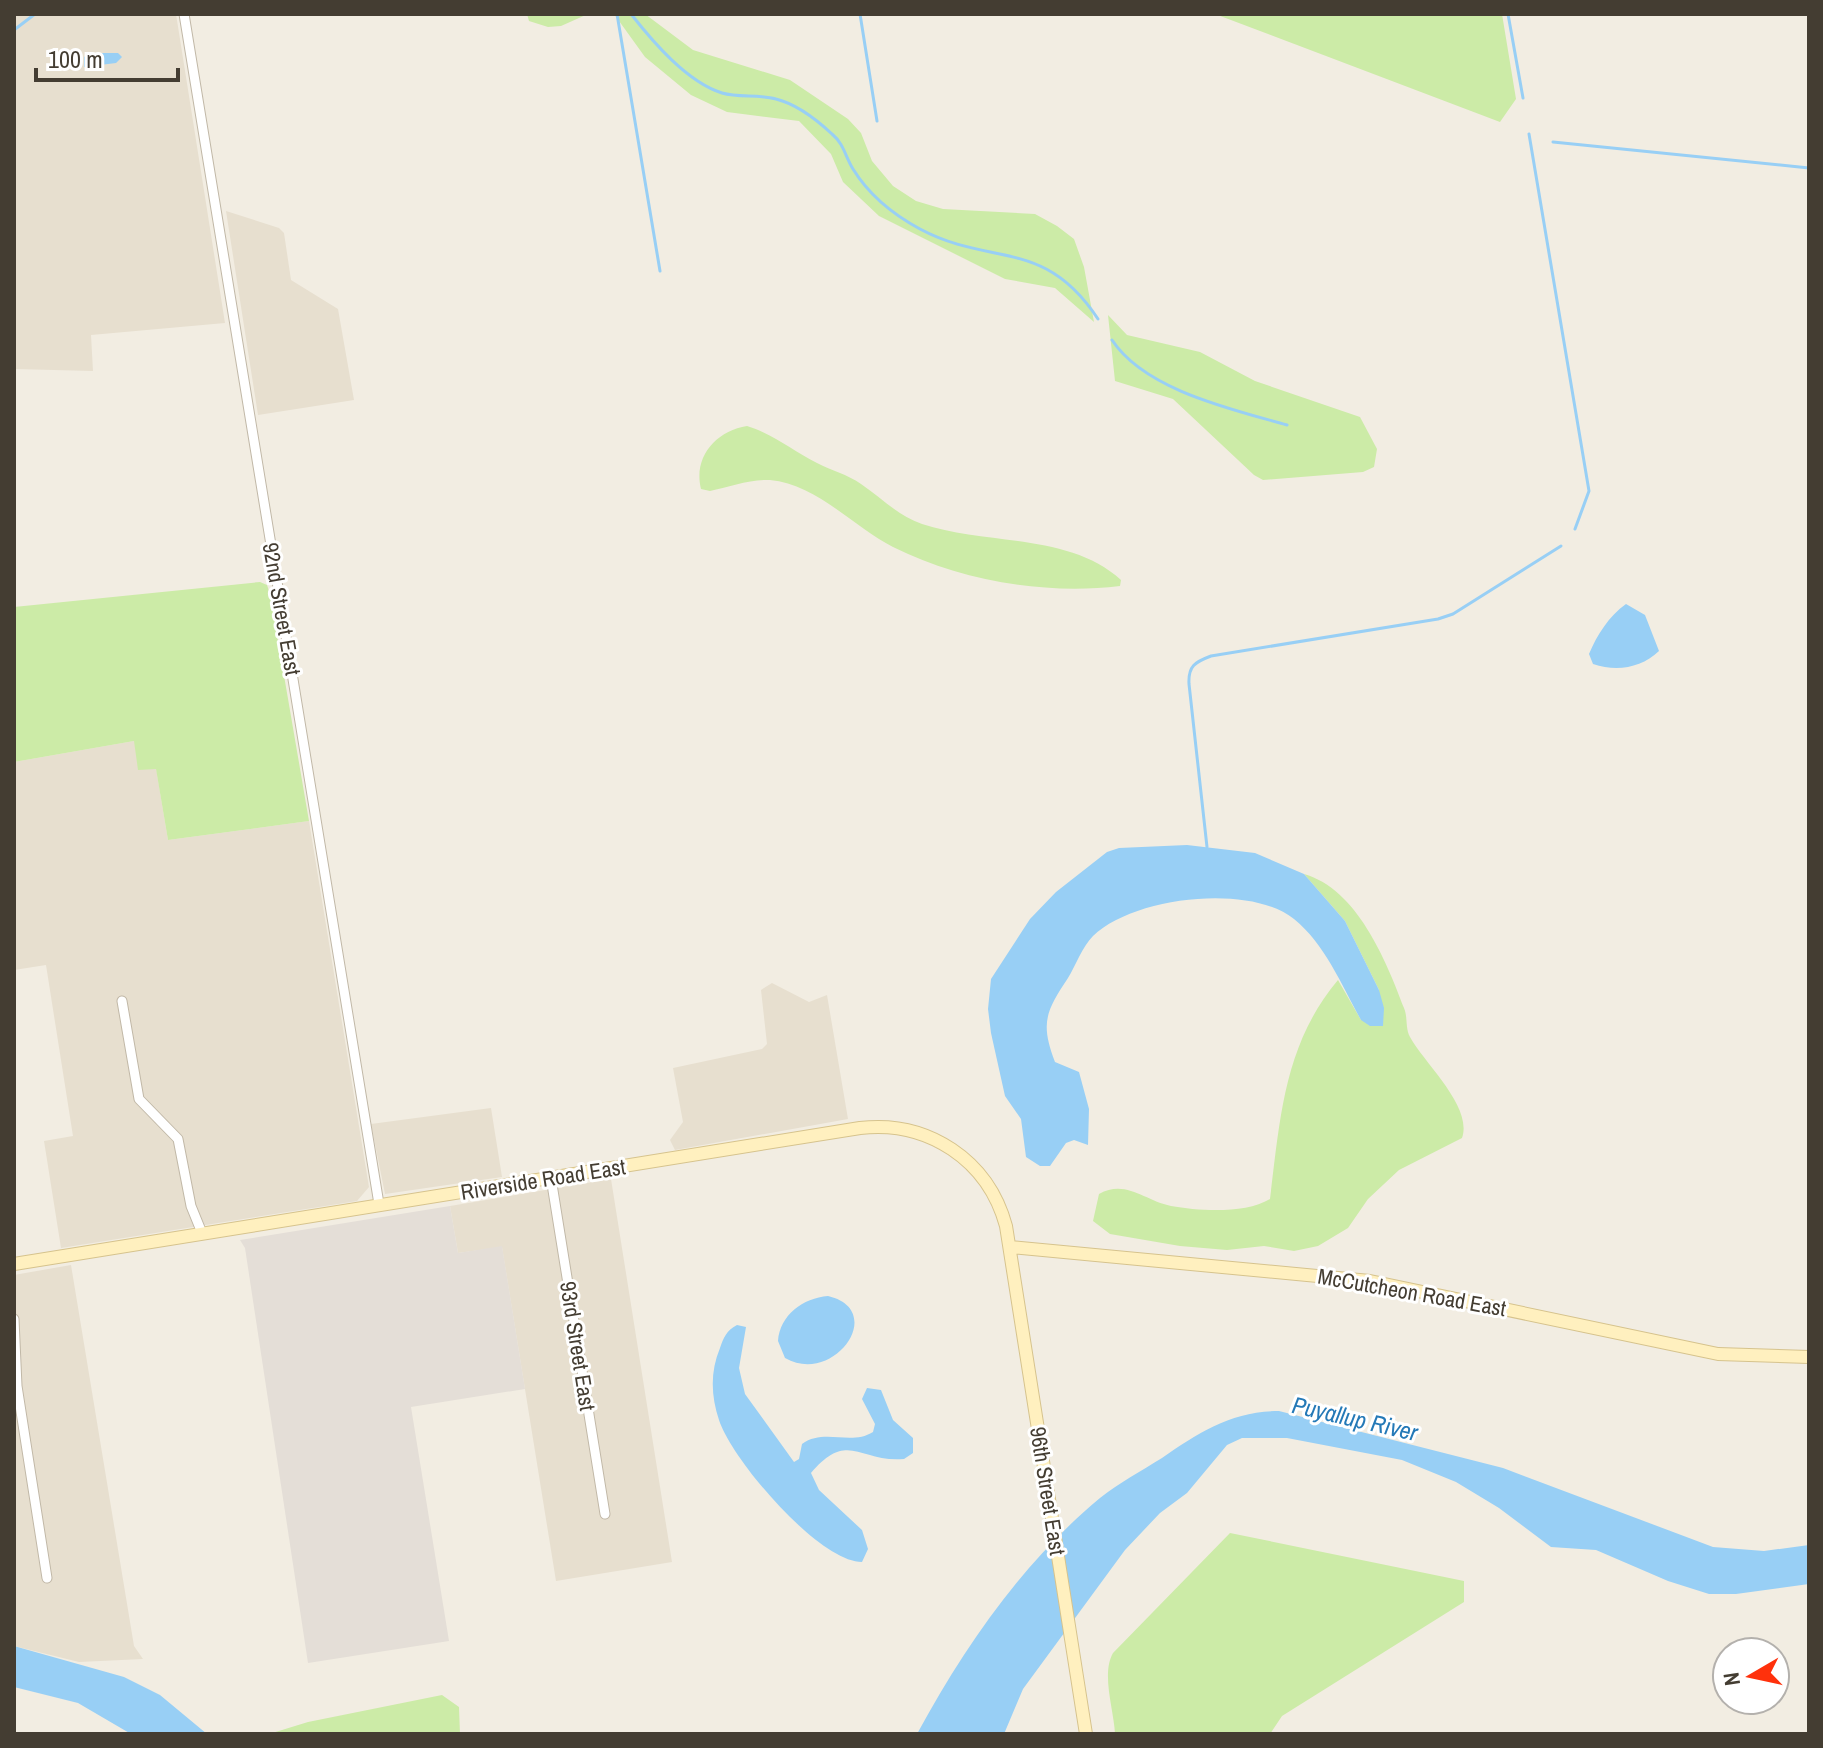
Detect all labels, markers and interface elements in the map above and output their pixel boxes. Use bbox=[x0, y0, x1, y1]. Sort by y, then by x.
scale bar bbox=[36, 32, 178, 82]
text: 100 m bbox=[48, 43, 103, 75]
street label: 92nd Street East bbox=[256, 540, 308, 678]
street label: Riverside Road East bbox=[458, 1151, 628, 1207]
street label: McCutcheon Road East bbox=[1316, 1261, 1508, 1323]
street label: 93rd Street East bbox=[553, 1279, 603, 1413]
water label: Puyallup River bbox=[1289, 1388, 1422, 1448]
street label: 96th Street East bbox=[1023, 1425, 1073, 1557]
north arrow bbox=[1711, 1636, 1791, 1716]
text: N bbox=[1715, 1670, 1747, 1688]

